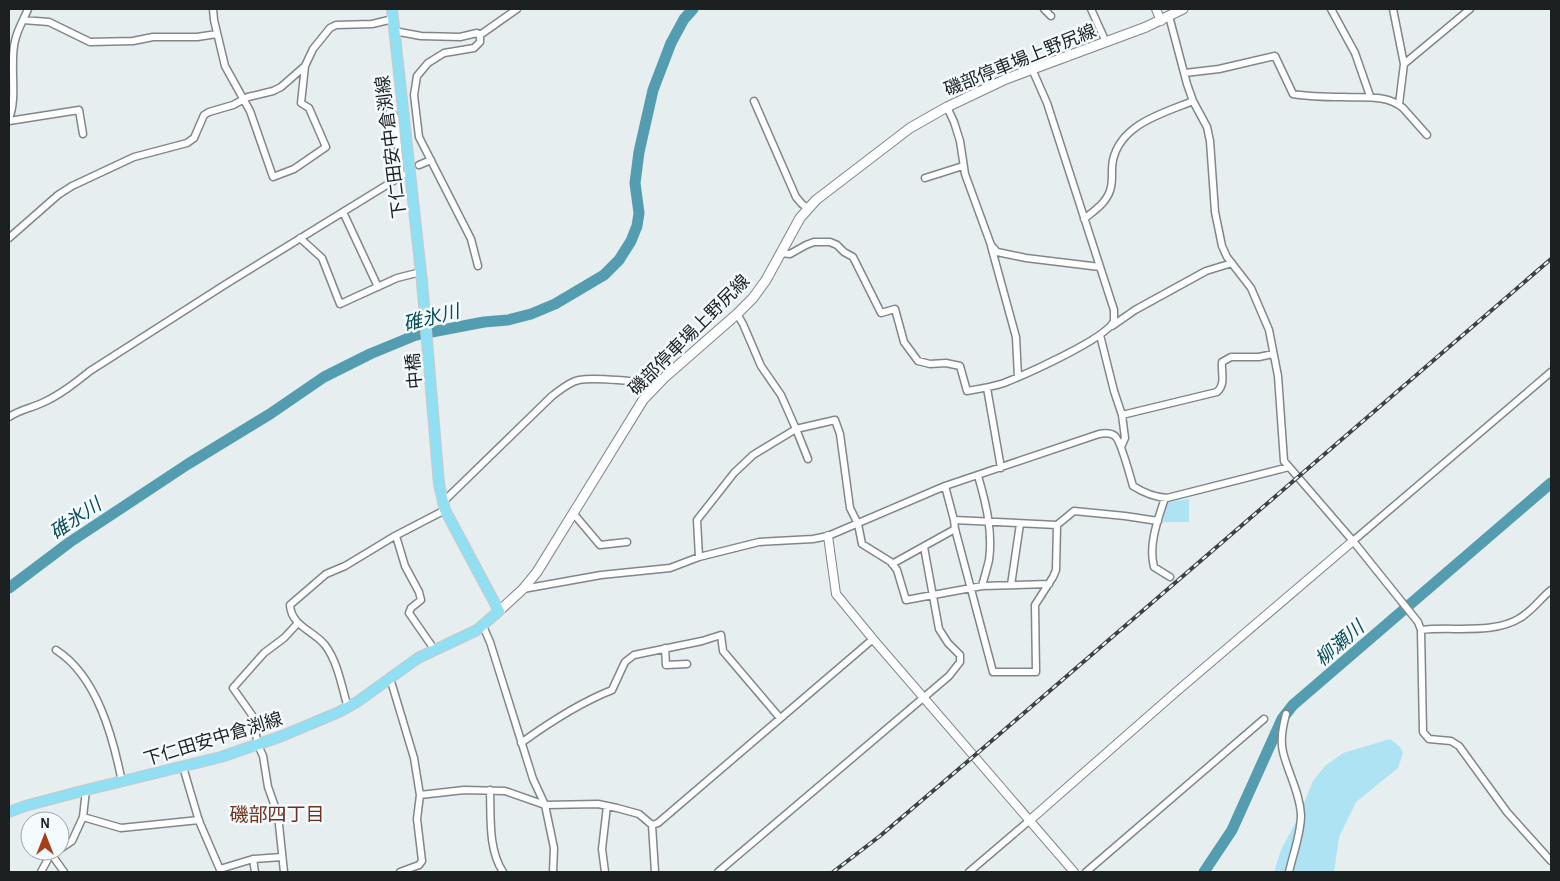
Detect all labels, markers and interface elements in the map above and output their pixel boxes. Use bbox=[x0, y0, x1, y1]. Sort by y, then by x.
street label: 磯部停車場上野尻線 bbox=[941, 20, 1099, 100]
street label: 下仁田安中倉渕線 bbox=[372, 74, 410, 220]
street label: 磯部停車場上野尻線 bbox=[625, 271, 753, 399]
water label: 碓氷川 bbox=[401, 301, 463, 335]
street label: 中橋 bbox=[403, 352, 426, 390]
water label: 碓氷川 bbox=[46, 493, 106, 543]
water label: 柳瀬川 bbox=[1312, 616, 1369, 670]
street label: 下仁田安中倉渕線 bbox=[141, 708, 285, 770]
district label: 磯部四丁目 bbox=[229, 805, 325, 825]
north arrow bbox=[20, 811, 70, 861]
text: N bbox=[40, 817, 50, 831]

